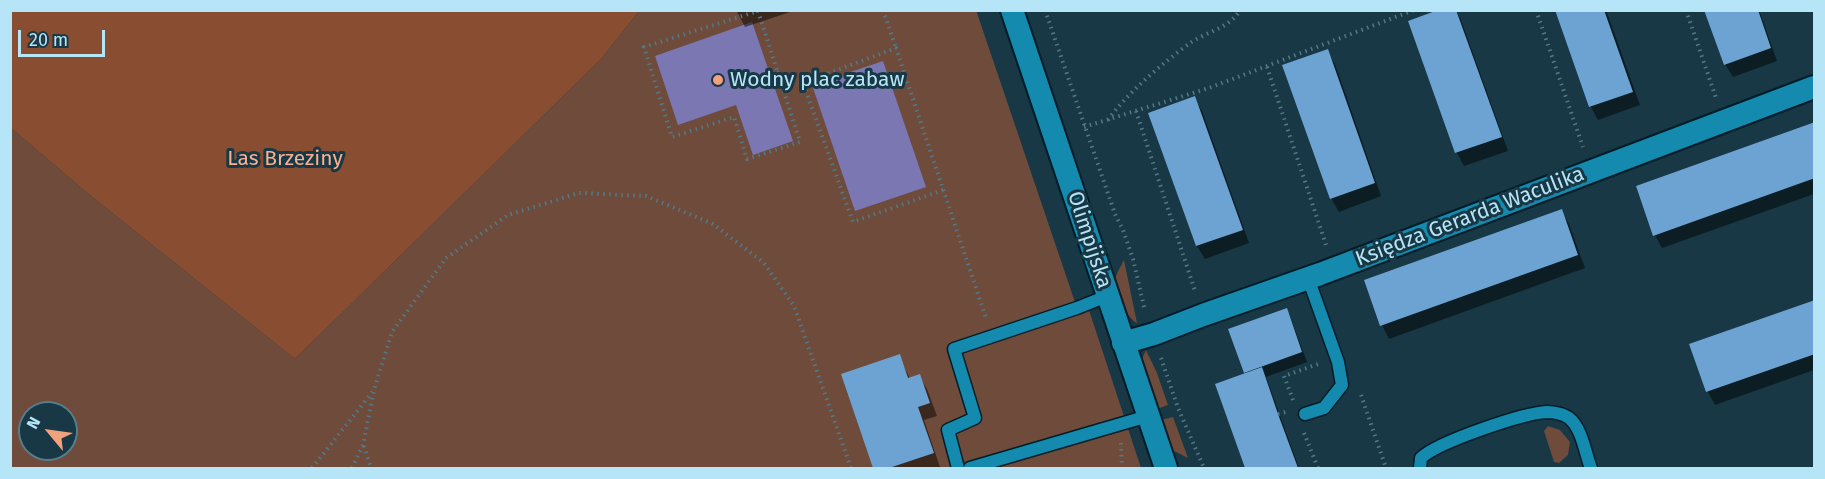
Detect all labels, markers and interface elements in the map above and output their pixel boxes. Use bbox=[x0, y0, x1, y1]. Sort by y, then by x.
scale bar bbox=[21, 18, 108, 56]
text: 20 m bbox=[29, 29, 68, 51]
place label: Wodny plac zabaw bbox=[730, 67, 904, 93]
marker: Wodny plac zabaw bbox=[711, 73, 725, 87]
park label: Las Brzeziny bbox=[227, 146, 343, 172]
street label: Księdza Gerarda Waculika bbox=[1352, 162, 1588, 272]
street label: Olimpijska bbox=[1061, 188, 1117, 292]
north arrow bbox=[18, 401, 78, 461]
text: N bbox=[23, 414, 44, 432]

